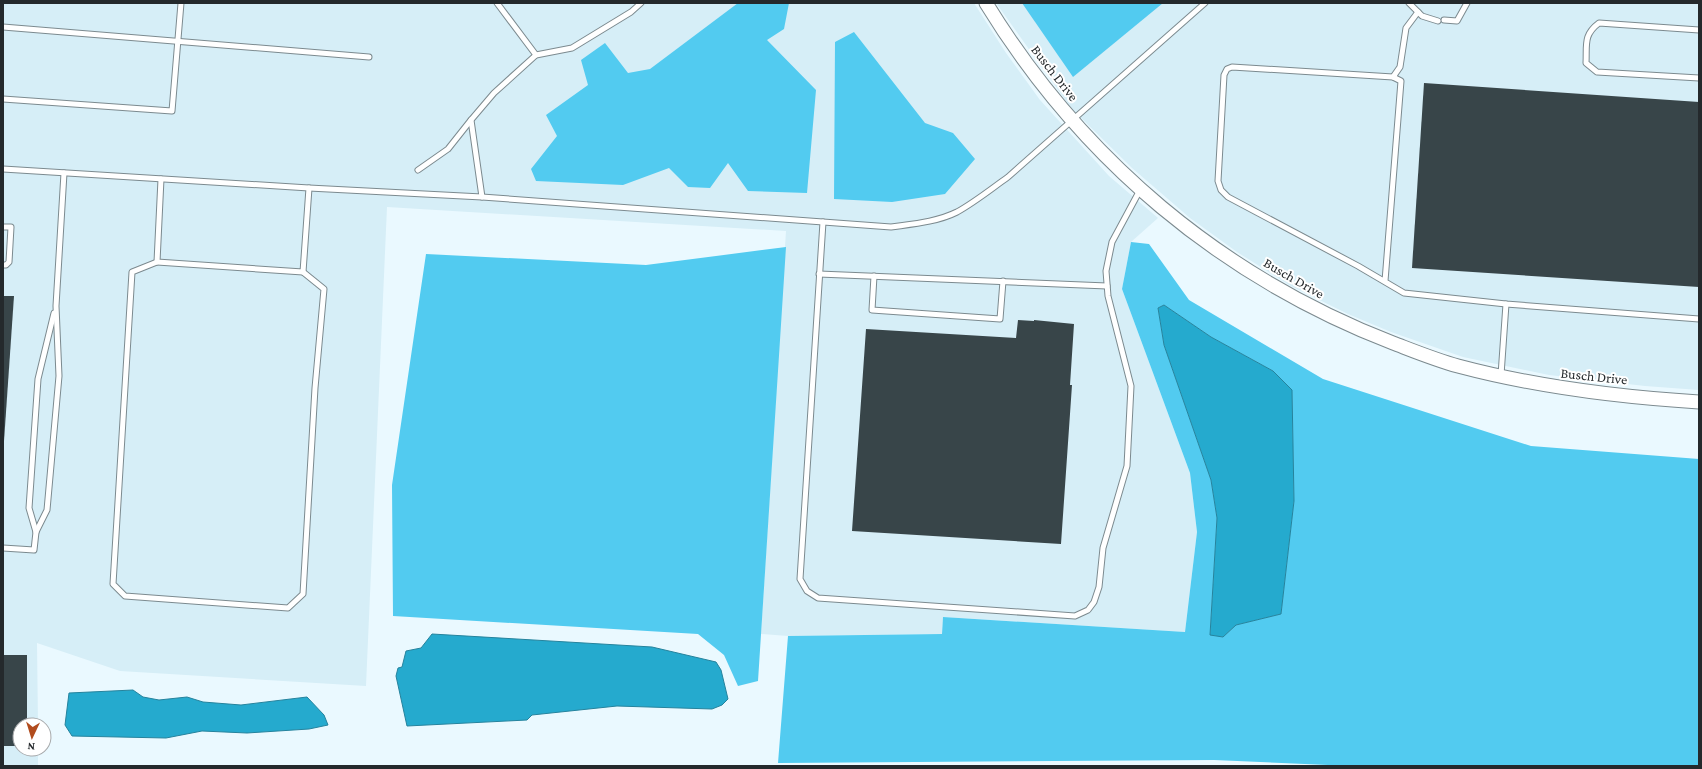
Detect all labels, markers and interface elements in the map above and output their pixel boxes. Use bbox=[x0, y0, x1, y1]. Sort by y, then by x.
street label: Busch Drive bbox=[1028, 42, 1082, 104]
street label: Busch Drive bbox=[1261, 254, 1327, 302]
street label: Busch Drive bbox=[1560, 365, 1628, 387]
north arrow bbox=[12, 717, 52, 757]
text: N bbox=[27, 741, 35, 753]

